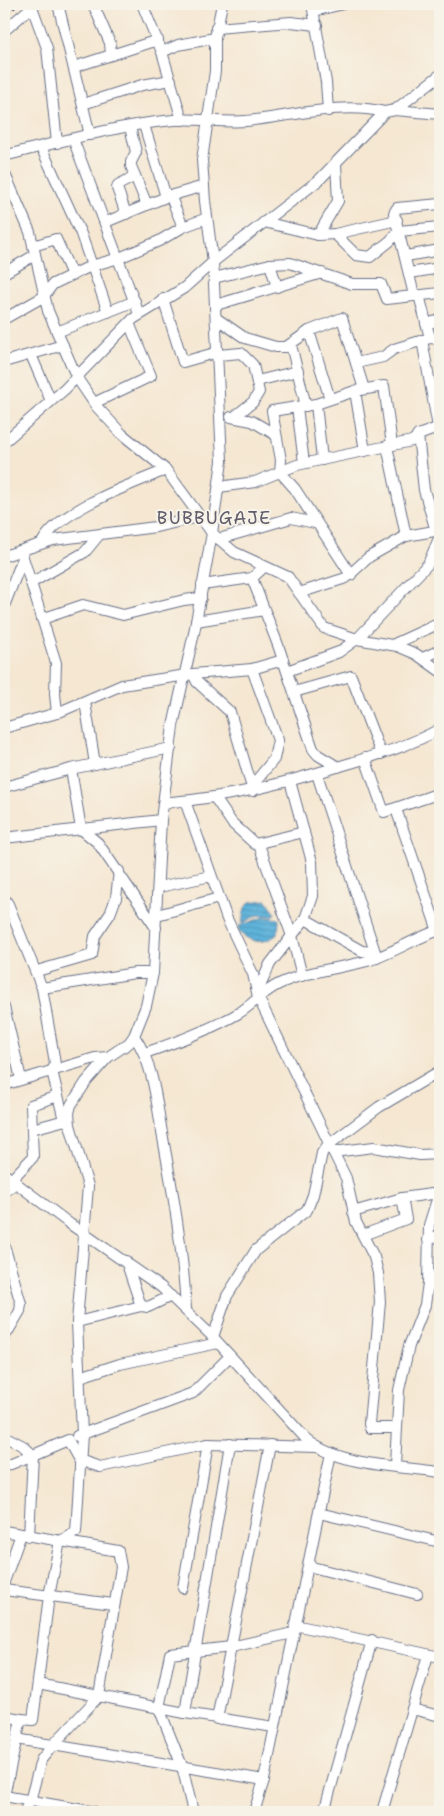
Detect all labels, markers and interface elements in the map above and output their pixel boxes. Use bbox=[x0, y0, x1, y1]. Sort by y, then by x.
district label: BUBBUGAJE bbox=[157, 506, 271, 530]

